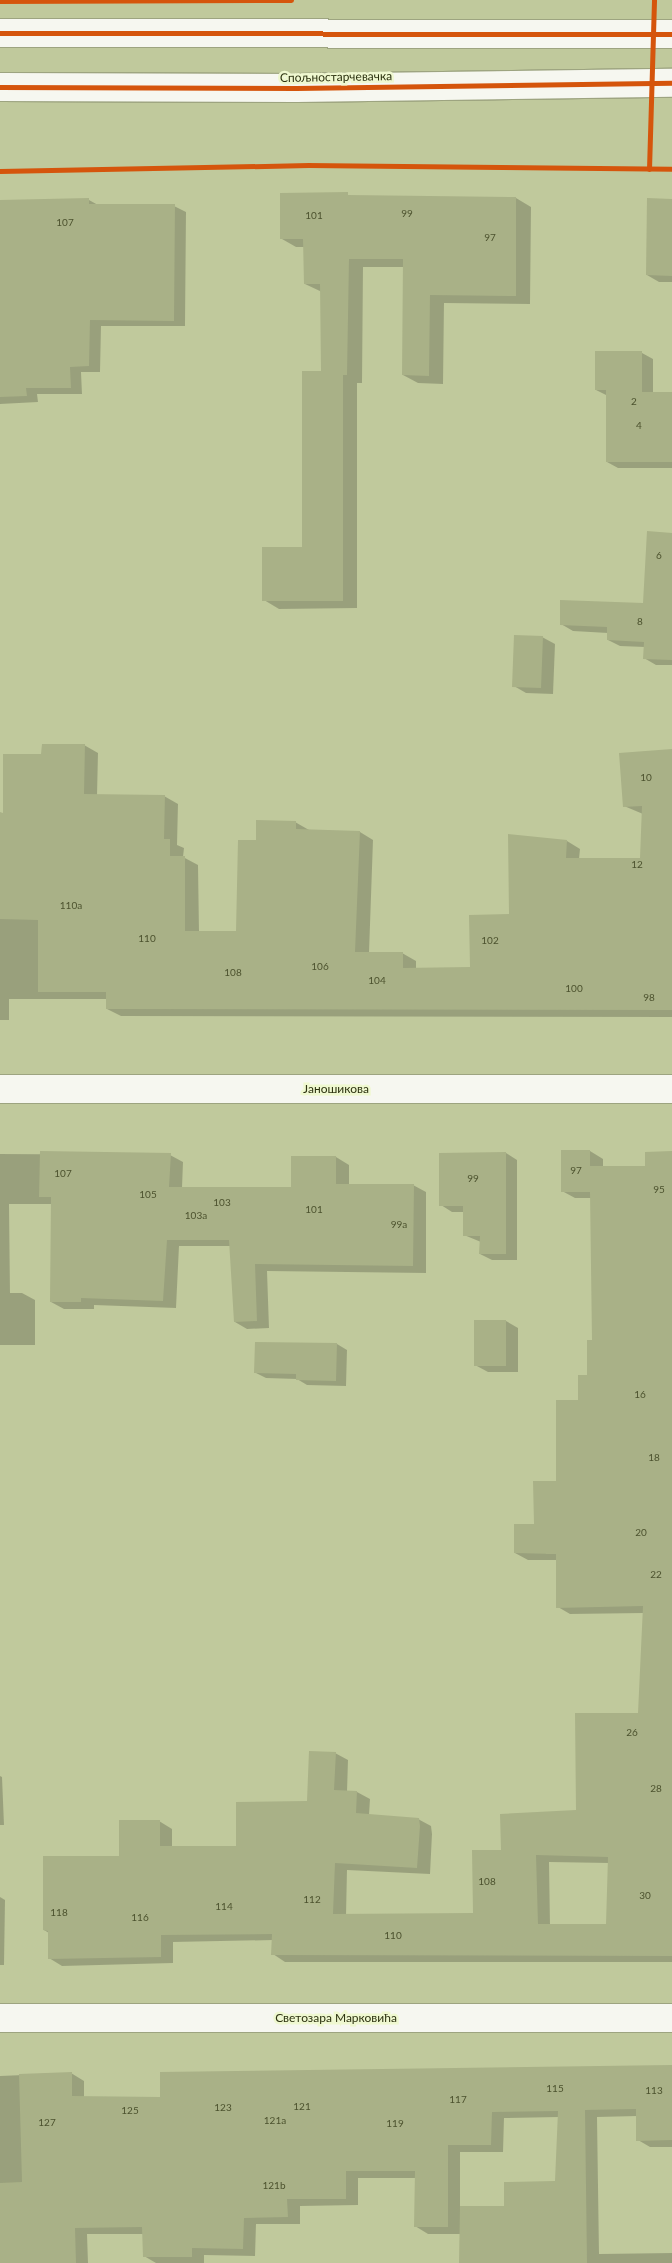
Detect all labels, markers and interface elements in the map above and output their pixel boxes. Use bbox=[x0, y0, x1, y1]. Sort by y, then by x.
street label: Спољностарчевачка bbox=[280, 69, 392, 85]
house number: 99 bbox=[401, 208, 413, 220]
house number: 101 bbox=[305, 210, 323, 222]
house number: 107 bbox=[56, 217, 74, 229]
house number: 97 bbox=[484, 232, 496, 244]
house number: 2 bbox=[631, 396, 637, 408]
house number: 4 bbox=[636, 420, 642, 432]
house number: 6 bbox=[656, 550, 662, 562]
house number: 8 bbox=[637, 616, 643, 628]
house number: 10 bbox=[640, 772, 652, 784]
house number: 12 bbox=[631, 859, 643, 871]
house number: 110a bbox=[60, 900, 82, 912]
house number: 110 bbox=[138, 933, 156, 945]
house number: 102 bbox=[481, 935, 499, 947]
house number: 106 bbox=[311, 961, 329, 973]
house number: 108 bbox=[224, 967, 242, 979]
house number: 104 bbox=[368, 975, 386, 987]
house number: 100 bbox=[565, 983, 583, 995]
house number: 98 bbox=[643, 992, 655, 1004]
street label: Јаношикова bbox=[303, 1082, 369, 1096]
house number: 97 bbox=[570, 1165, 582, 1177]
house number: 107 bbox=[54, 1168, 72, 1180]
house number: 99 bbox=[467, 1173, 479, 1185]
house number: 95 bbox=[653, 1184, 665, 1196]
house number: 105 bbox=[139, 1189, 157, 1201]
house number: 103 bbox=[213, 1197, 231, 1209]
house number: 101 bbox=[305, 1204, 323, 1216]
house number: 103a bbox=[185, 1210, 207, 1222]
house number: 99a bbox=[391, 1219, 407, 1231]
house number: 16 bbox=[634, 1389, 646, 1401]
house number: 18 bbox=[648, 1452, 660, 1464]
house number: 20 bbox=[635, 1527, 647, 1539]
house number: 22 bbox=[650, 1569, 662, 1581]
house number: 26 bbox=[626, 1727, 638, 1739]
house number: 28 bbox=[650, 1783, 662, 1795]
house number: 108 bbox=[478, 1876, 496, 1888]
house number: 30 bbox=[639, 1890, 651, 1902]
house number: 112 bbox=[303, 1894, 321, 1906]
house number: 114 bbox=[215, 1901, 233, 1913]
house number: 118 bbox=[50, 1907, 68, 1919]
house number: 116 bbox=[131, 1912, 149, 1924]
house number: 110 bbox=[384, 1930, 402, 1942]
street label: Светозара Марковића bbox=[275, 2011, 397, 2025]
house number: 115 bbox=[546, 2083, 564, 2095]
house number: 113 bbox=[645, 2085, 663, 2097]
house number: 117 bbox=[449, 2094, 467, 2106]
house number: 121 bbox=[293, 2101, 311, 2113]
house number: 123 bbox=[214, 2102, 232, 2114]
house number: 125 bbox=[121, 2105, 139, 2117]
house number: 121a bbox=[264, 2115, 286, 2127]
house number: 127 bbox=[38, 2117, 56, 2129]
house number: 119 bbox=[386, 2118, 404, 2130]
house number: 121b bbox=[263, 2180, 285, 2192]

